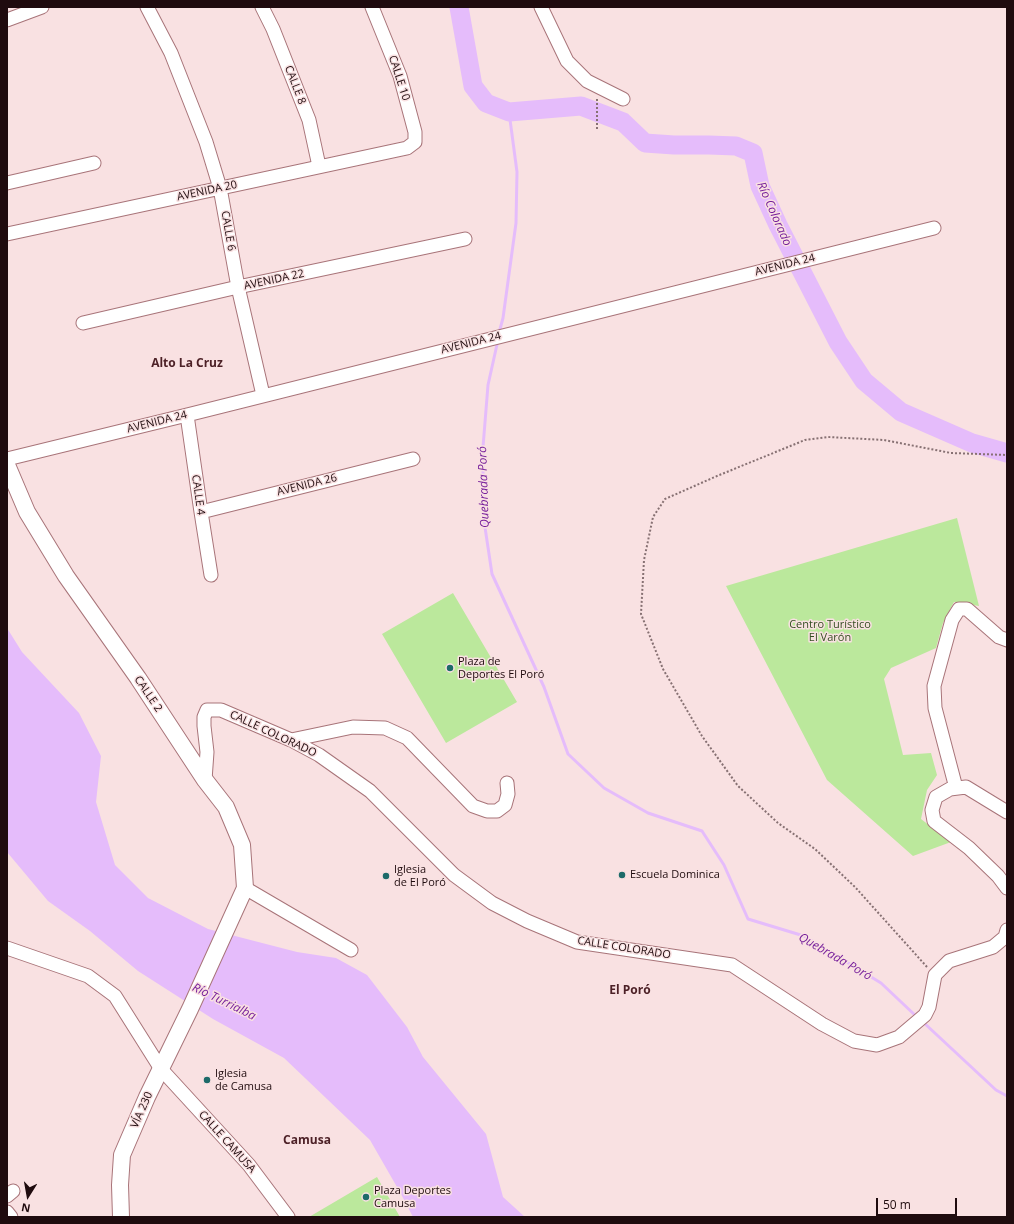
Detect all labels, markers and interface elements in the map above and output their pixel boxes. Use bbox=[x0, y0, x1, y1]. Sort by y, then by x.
street label: CALLE 10 bbox=[385, 54, 413, 102]
street label: CALLE 8 bbox=[282, 64, 308, 106]
street label: AVENIDA 20 bbox=[176, 178, 238, 204]
water label: Río Colorado bbox=[753, 180, 795, 248]
street label: CALLE 6 bbox=[218, 210, 238, 252]
street label: AVENIDA 24 bbox=[754, 251, 816, 279]
street label: AVENIDA 22 bbox=[243, 267, 305, 293]
street label: AVENIDA 24 bbox=[440, 329, 502, 357]
district label: Alto La Cruz bbox=[151, 357, 223, 371]
street label: AVENIDA 24 bbox=[126, 408, 188, 436]
water label: Quebrada Poró bbox=[475, 446, 493, 528]
street label: AVENIDA 26 bbox=[276, 471, 338, 499]
street label: CALLE 4 bbox=[189, 474, 207, 516]
park label: Centro Turístico El Varón bbox=[789, 618, 871, 644]
place label: Plaza de Deportes El Poró bbox=[458, 655, 544, 681]
marker: Plaza de Deportes El Poró bbox=[445, 663, 455, 673]
street label: CALLE 2 bbox=[131, 673, 165, 715]
street label: CALLE COLORADO bbox=[227, 708, 319, 760]
place label: Iglesia de El Poró bbox=[394, 863, 446, 889]
place label: Escuela Dominica bbox=[630, 868, 720, 882]
marker: Escuela Dominica bbox=[617, 870, 627, 880]
marker: Iglesia de El Poró bbox=[381, 871, 391, 881]
water label: Quebrada Poró bbox=[796, 930, 874, 984]
street label: CALLE COLORADO bbox=[576, 934, 672, 962]
water label: Río Turrialba bbox=[190, 980, 258, 1024]
district label: El Poró bbox=[609, 984, 651, 998]
place label: Iglesia de Camusa bbox=[215, 1067, 272, 1093]
marker: Iglesia de Camusa bbox=[202, 1075, 212, 1085]
street label: VÍA 230 bbox=[128, 1090, 156, 1130]
street label: CALLE CAMUSA bbox=[196, 1108, 258, 1176]
district label: Camusa bbox=[283, 1134, 331, 1148]
north arrow bbox=[8, 1176, 48, 1216]
place label: Plaza Deportes Camusa bbox=[374, 1184, 451, 1210]
scale bar bbox=[878, 1190, 959, 1216]
marker: Plaza Deportes Camusa bbox=[361, 1192, 371, 1202]
text: 50 m bbox=[883, 1196, 911, 1213]
text: N bbox=[20, 1200, 31, 1216]

